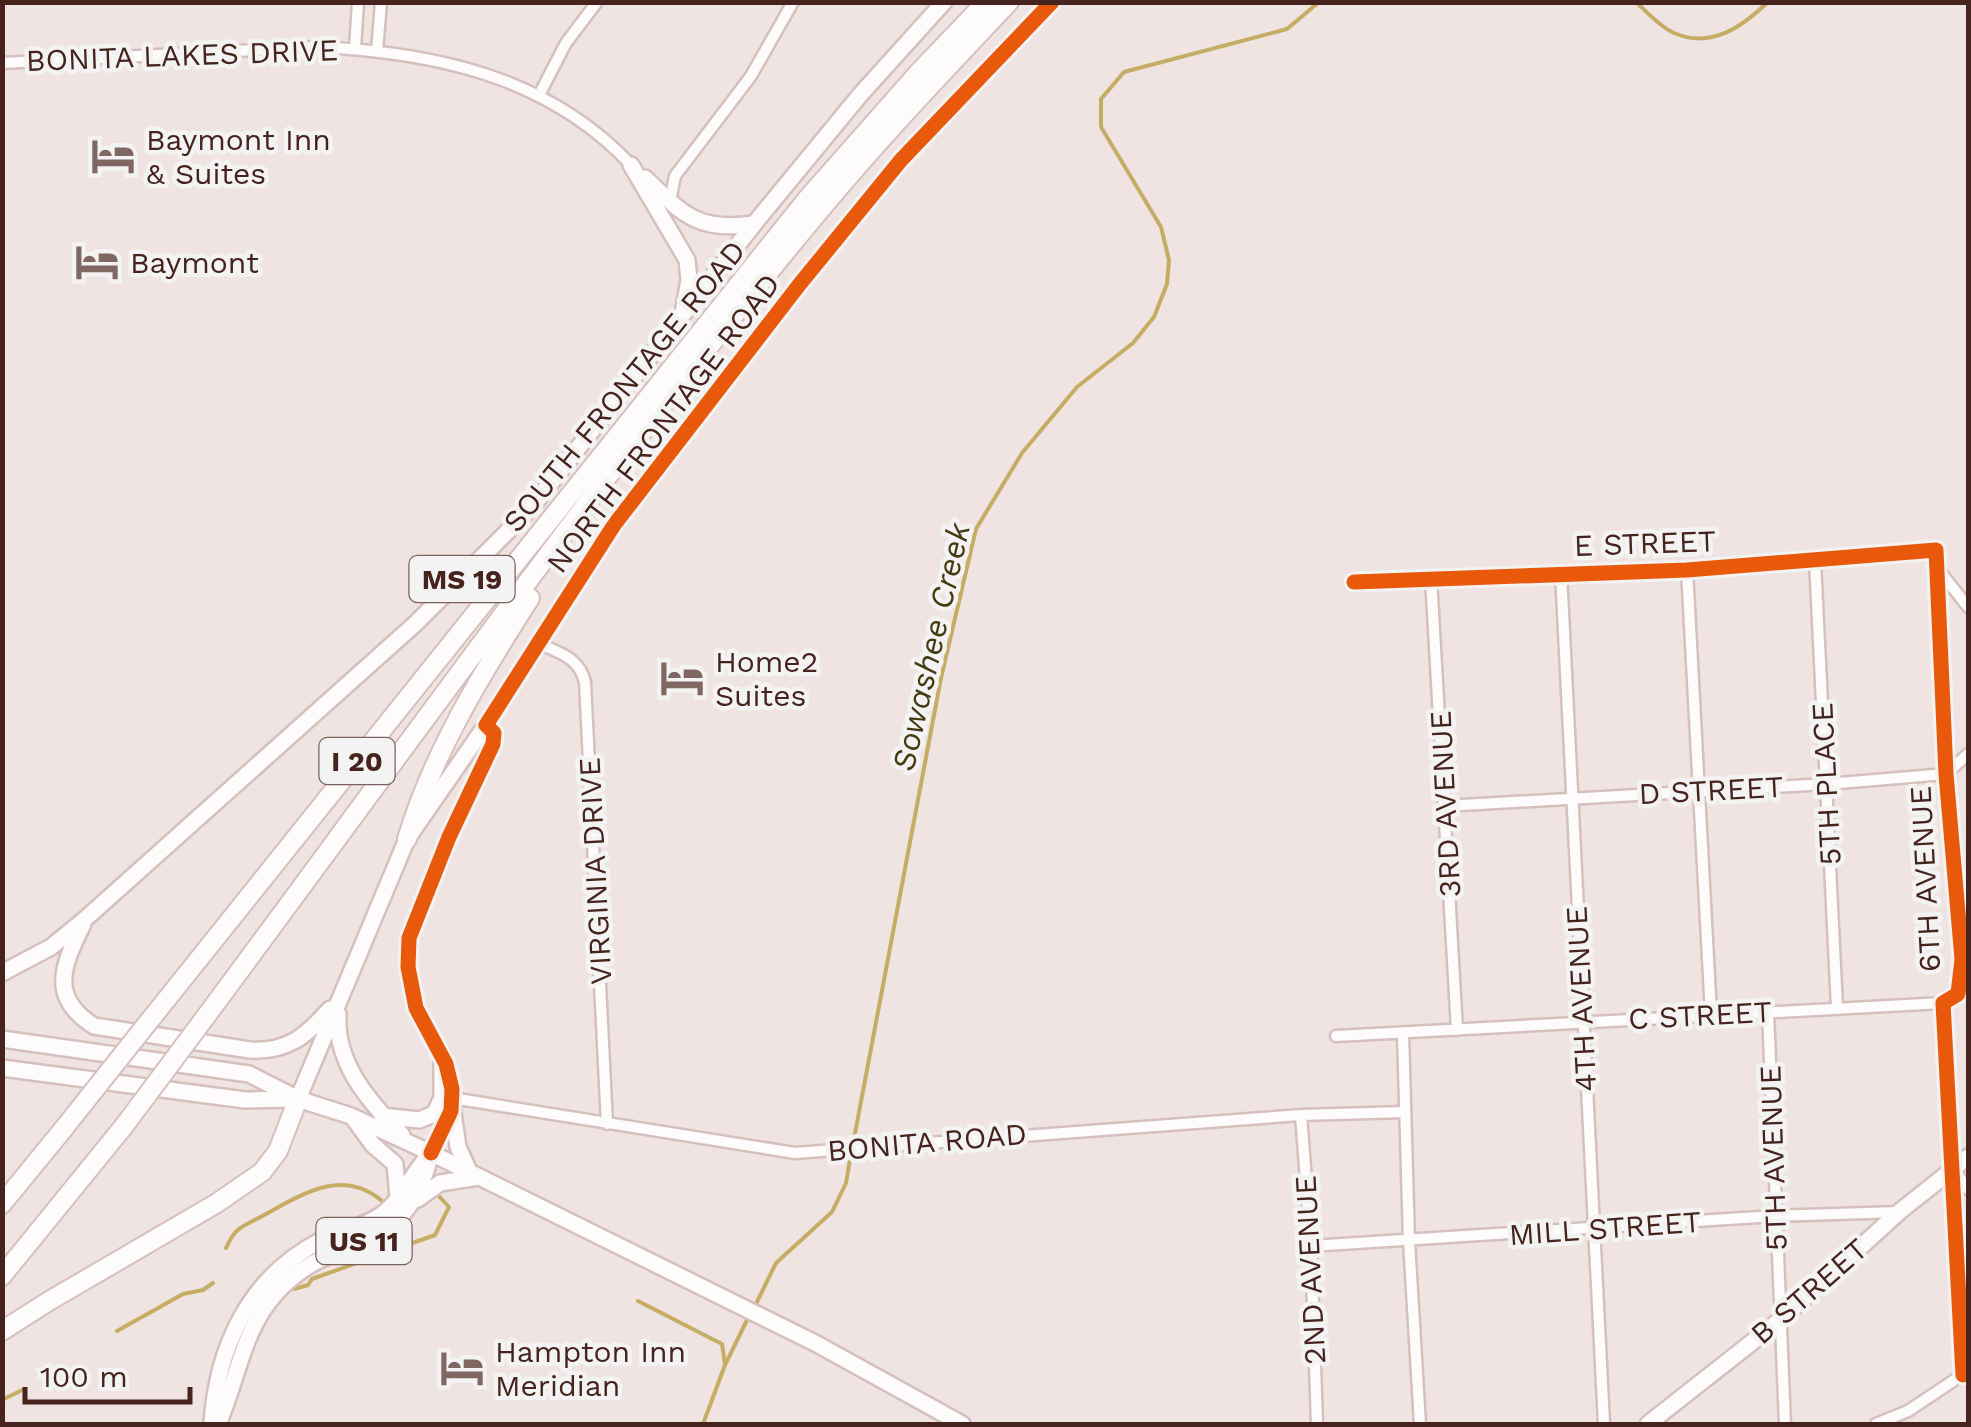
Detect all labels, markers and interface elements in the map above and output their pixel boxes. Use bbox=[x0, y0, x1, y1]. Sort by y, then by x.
street label: BONITA LAKES DRIVE bbox=[25, 32, 339, 78]
place label: Baymont Inn & Suites bbox=[146, 122, 331, 191]
hotel icon: Baymont Inn & Suites bbox=[89, 132, 137, 180]
street label: SOUTH FRONTAGE ROAD bbox=[496, 233, 752, 539]
hotel icon: Baymont bbox=[73, 238, 121, 286]
place label: Baymont bbox=[130, 245, 259, 280]
street label: NORTH FRONTAGE ROAD bbox=[539, 267, 787, 579]
water label: Sowashee Creek bbox=[884, 518, 978, 775]
street label: E STREET bbox=[1573, 523, 1717, 563]
road number: MS 19 bbox=[410, 556, 514, 602]
place label: Home2 Suites bbox=[715, 644, 818, 713]
hotel icon: Home2 Suites bbox=[658, 654, 706, 702]
street label: 5TH PLACE bbox=[1804, 702, 1848, 866]
street label: 3RD AVENUE bbox=[1423, 710, 1467, 898]
road number: I 20 bbox=[320, 738, 394, 784]
street label: VIRGINIA DRIVE bbox=[572, 757, 618, 985]
street label: D STREET bbox=[1638, 769, 1784, 811]
street label: 6TH AVENUE bbox=[1903, 785, 1947, 973]
street label: 4TH AVENUE bbox=[1559, 905, 1603, 1093]
street label: C STREET bbox=[1627, 994, 1773, 1036]
street label: 5TH AVENUE bbox=[1752, 1065, 1794, 1251]
street label: BONITA ROAD bbox=[826, 1116, 1028, 1168]
street label: 2ND AVENUE bbox=[1288, 1175, 1332, 1365]
street label: MILL STREET bbox=[1508, 1204, 1702, 1252]
road number: US 11 bbox=[316, 1218, 412, 1264]
street label: B STREET bbox=[1744, 1231, 1874, 1351]
place label: Hampton Inn Meridian bbox=[495, 1334, 686, 1403]
scale bar bbox=[25, 1342, 190, 1404]
hotel icon: Hampton Inn Meridian bbox=[438, 1344, 486, 1392]
text: 100 m bbox=[40, 1359, 128, 1394]

